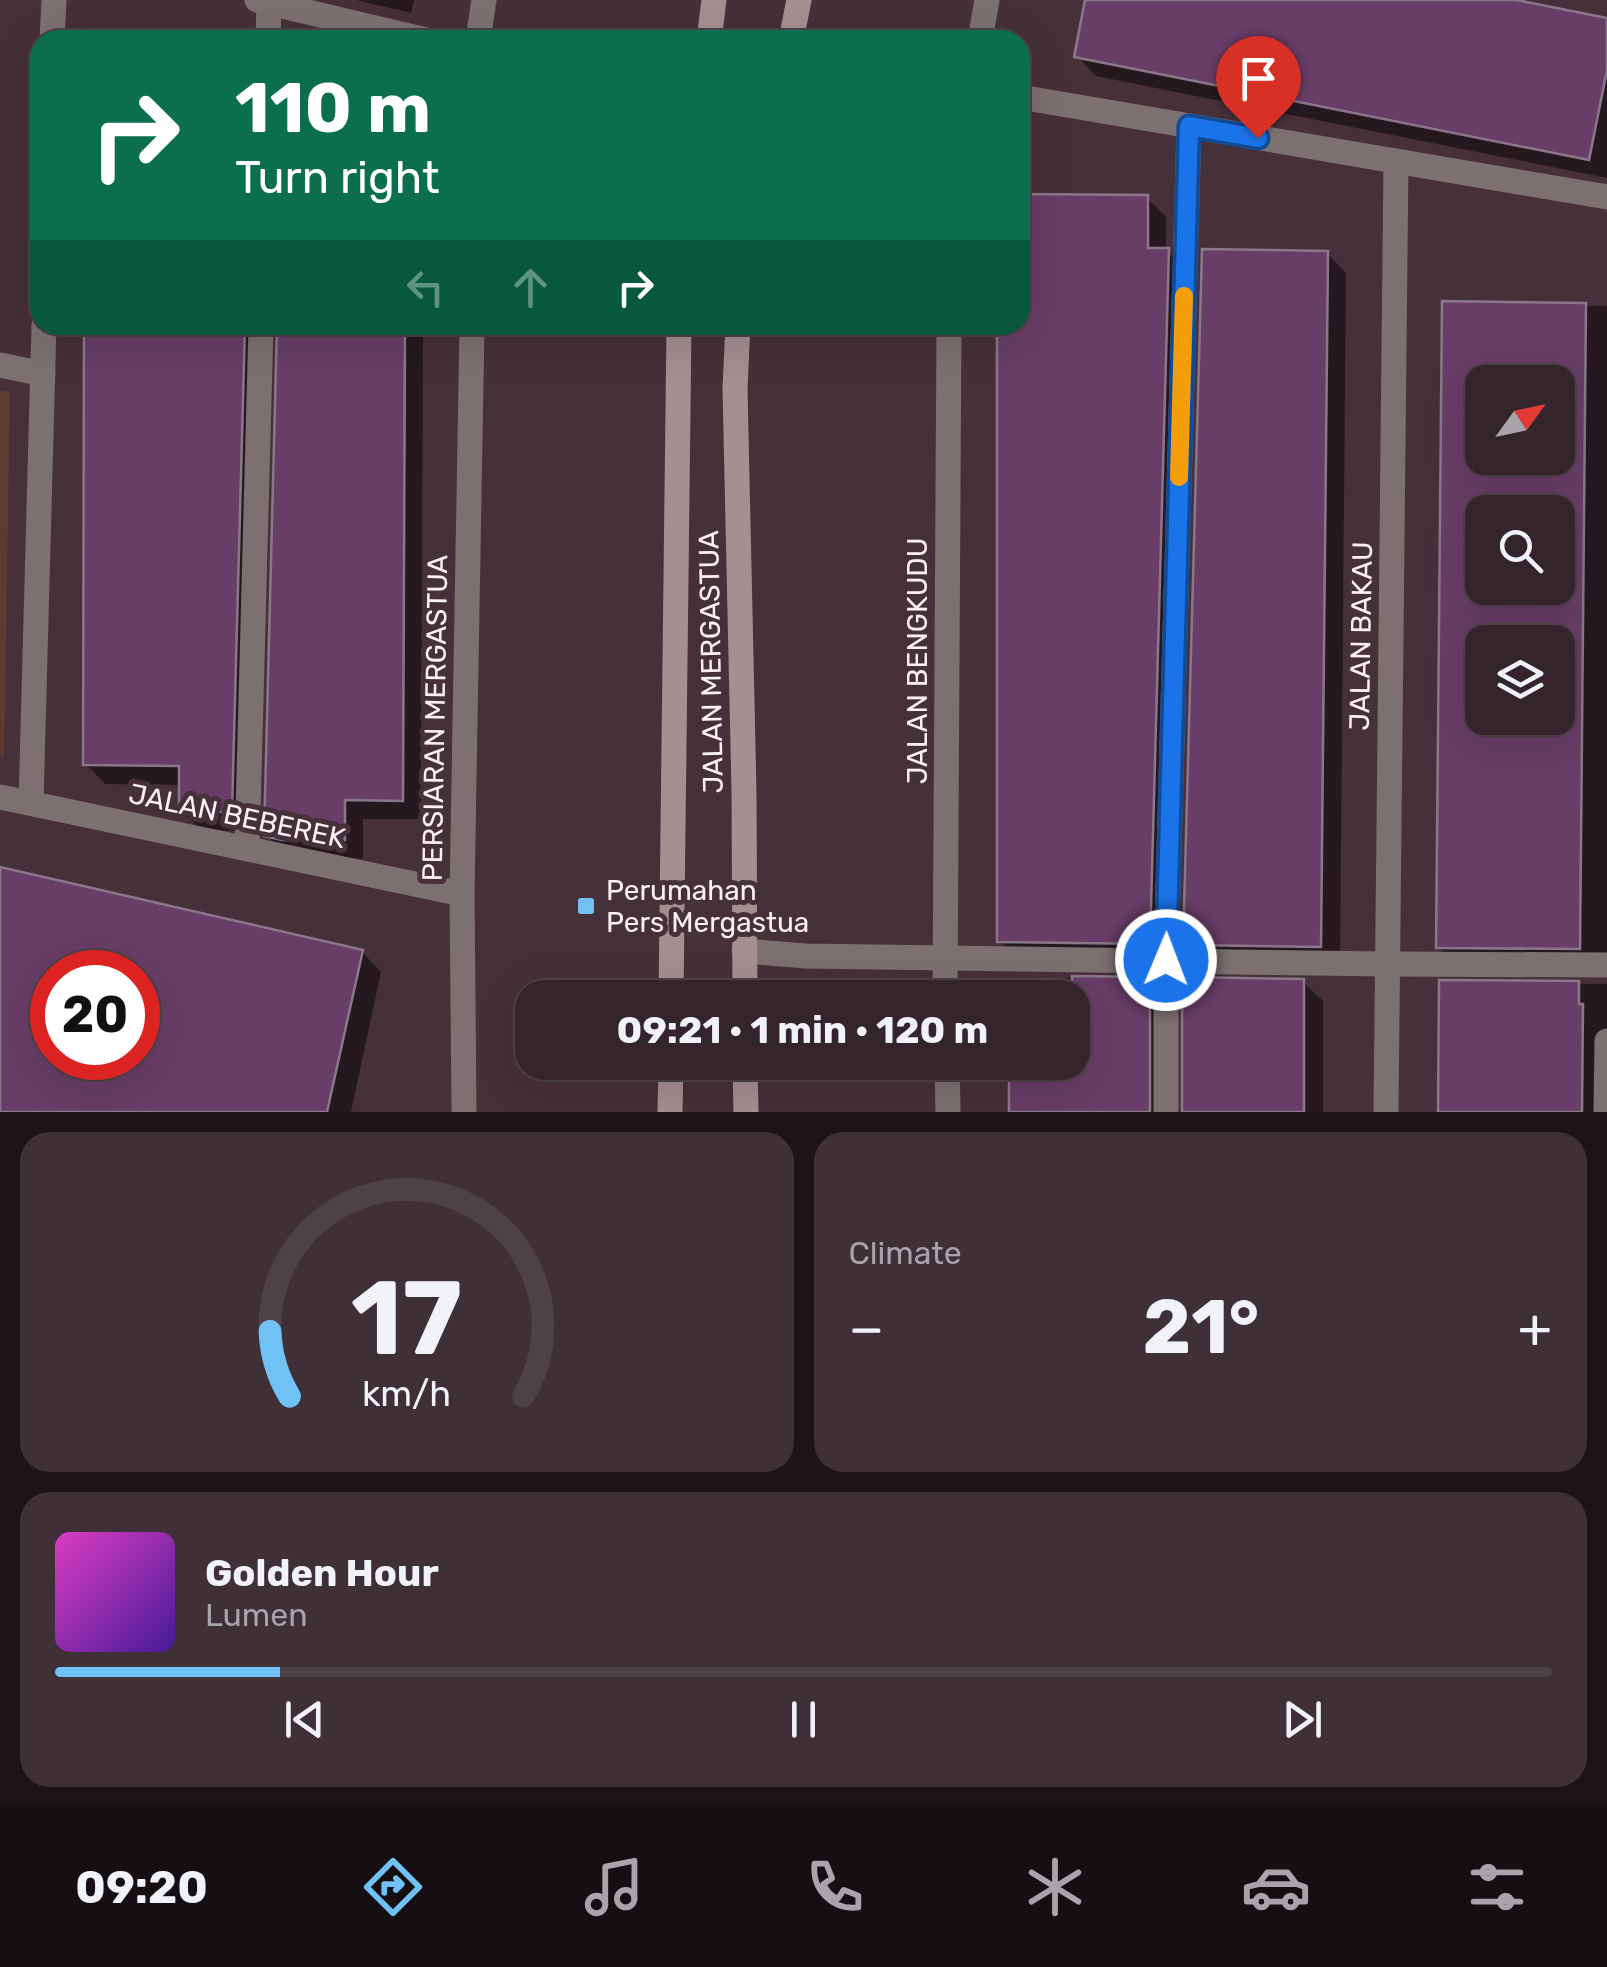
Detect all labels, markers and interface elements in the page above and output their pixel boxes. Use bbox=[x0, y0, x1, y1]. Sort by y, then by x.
pin bbox=[1216, 36, 1301, 139]
icon: arrive bbox=[1231, 51, 1286, 106]
text: 110 m bbox=[235, 67, 431, 150]
icon: right bbox=[70, 70, 200, 200]
text: Turn right bbox=[235, 151, 439, 204]
icon: left bbox=[398, 260, 453, 315]
icon: ahead bbox=[503, 260, 558, 315]
icon: right bbox=[608, 260, 663, 315]
north arrow bbox=[1465, 365, 1575, 475]
map controls bbox=[1465, 365, 1575, 735]
button: search bbox=[1465, 495, 1575, 605]
street label: JALAN MERGASTUA bbox=[692, 530, 730, 794]
street label: JALAN BENGKUDU bbox=[901, 538, 934, 784]
street label: JALAN BAKAU bbox=[1343, 541, 1379, 731]
street label: PERSIARAN MERGASTUA bbox=[416, 554, 454, 882]
button: layers bbox=[1465, 625, 1575, 735]
street label: JALAN BEBEREK bbox=[126, 777, 348, 855]
place label: Perumahan Pers Mergastua bbox=[606, 874, 809, 939]
marker: Perumahan Pers Mergastua bbox=[575, 895, 597, 917]
position arrow bbox=[1114, 908, 1218, 1012]
speed limit sign: 20 bbox=[30, 950, 160, 1080]
text: 09:21 · 1 min · 120 m bbox=[617, 1007, 988, 1053]
text: Climate bbox=[849, 1234, 962, 1272]
text: 17 bbox=[351, 1257, 462, 1380]
text: 21° bbox=[1143, 1283, 1259, 1372]
text: − bbox=[849, 1296, 884, 1361]
text: + bbox=[1518, 1296, 1552, 1361]
text: km/h bbox=[362, 1373, 451, 1415]
text: Golden Hour bbox=[205, 1550, 439, 1596]
text: Lumen bbox=[205, 1596, 308, 1634]
icon: previous bbox=[277, 1692, 332, 1747]
icon: pause bbox=[776, 1692, 831, 1747]
icon: next bbox=[1275, 1692, 1330, 1747]
icon: directions bbox=[358, 1852, 428, 1922]
icon: music bbox=[579, 1852, 649, 1922]
icon: phone bbox=[800, 1852, 870, 1922]
icon: climate bbox=[1020, 1852, 1090, 1922]
icon: car bbox=[1241, 1852, 1311, 1922]
icon: filters bbox=[1462, 1852, 1532, 1922]
text: 09:20 bbox=[75, 1861, 208, 1914]

